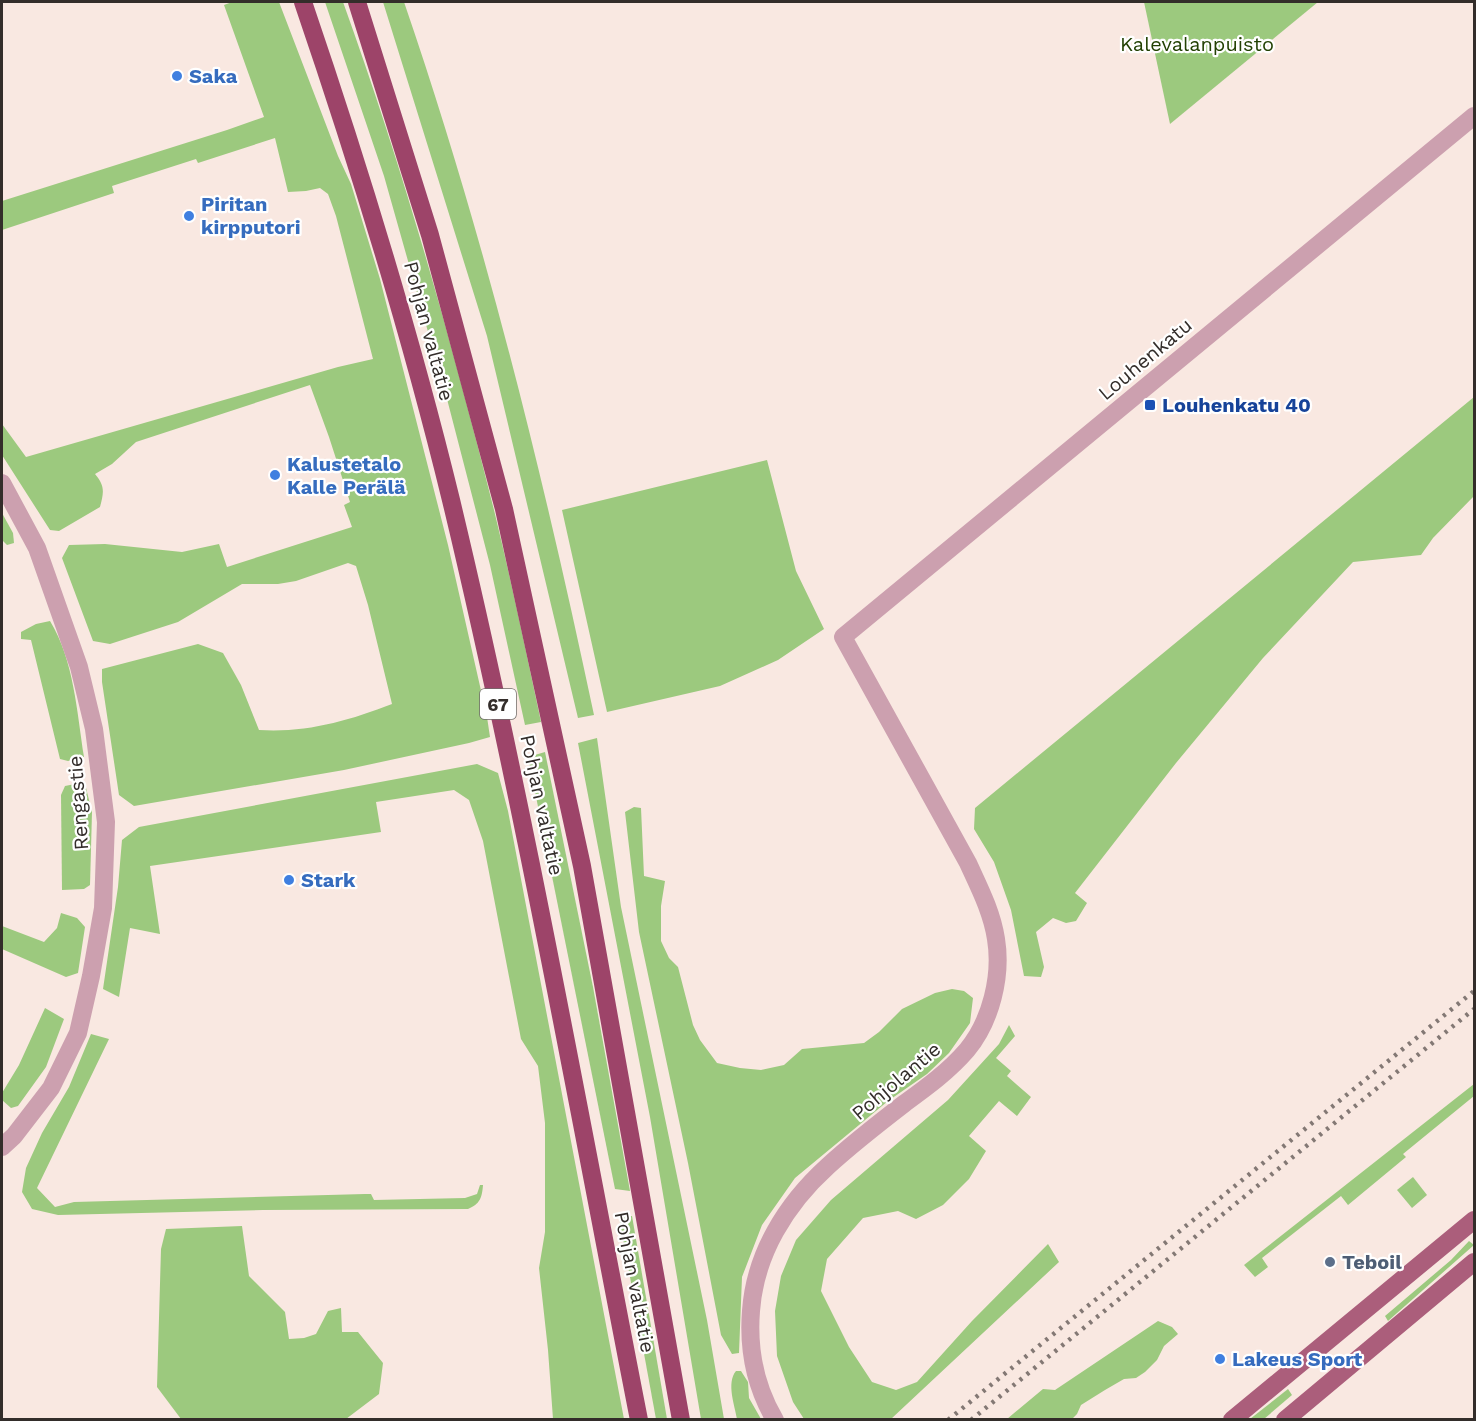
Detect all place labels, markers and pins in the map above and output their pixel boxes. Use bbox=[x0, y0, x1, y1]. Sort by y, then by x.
place label: Saka bbox=[189, 64, 238, 88]
marker: Saka bbox=[170, 69, 184, 83]
place label: Piritan kirpputori bbox=[201, 192, 300, 239]
marker: Piritan kirpputori bbox=[182, 209, 196, 223]
place label: Louhenkatu 40 bbox=[1162, 393, 1311, 417]
marker: Louhenkatu 40 bbox=[1143, 398, 1157, 412]
place label: Kalustetalo Kalle Perälä bbox=[287, 452, 406, 499]
marker: Kalustetalo Kalle Perälä bbox=[268, 468, 282, 482]
place label: Stark bbox=[301, 868, 356, 892]
marker: Stark bbox=[282, 873, 296, 887]
place label: Teboil bbox=[1342, 1250, 1402, 1274]
marker: Teboil bbox=[1323, 1255, 1337, 1269]
place label: Lakeus Sport bbox=[1232, 1347, 1363, 1371]
marker: Lakeus Sport bbox=[1213, 1352, 1227, 1366]

